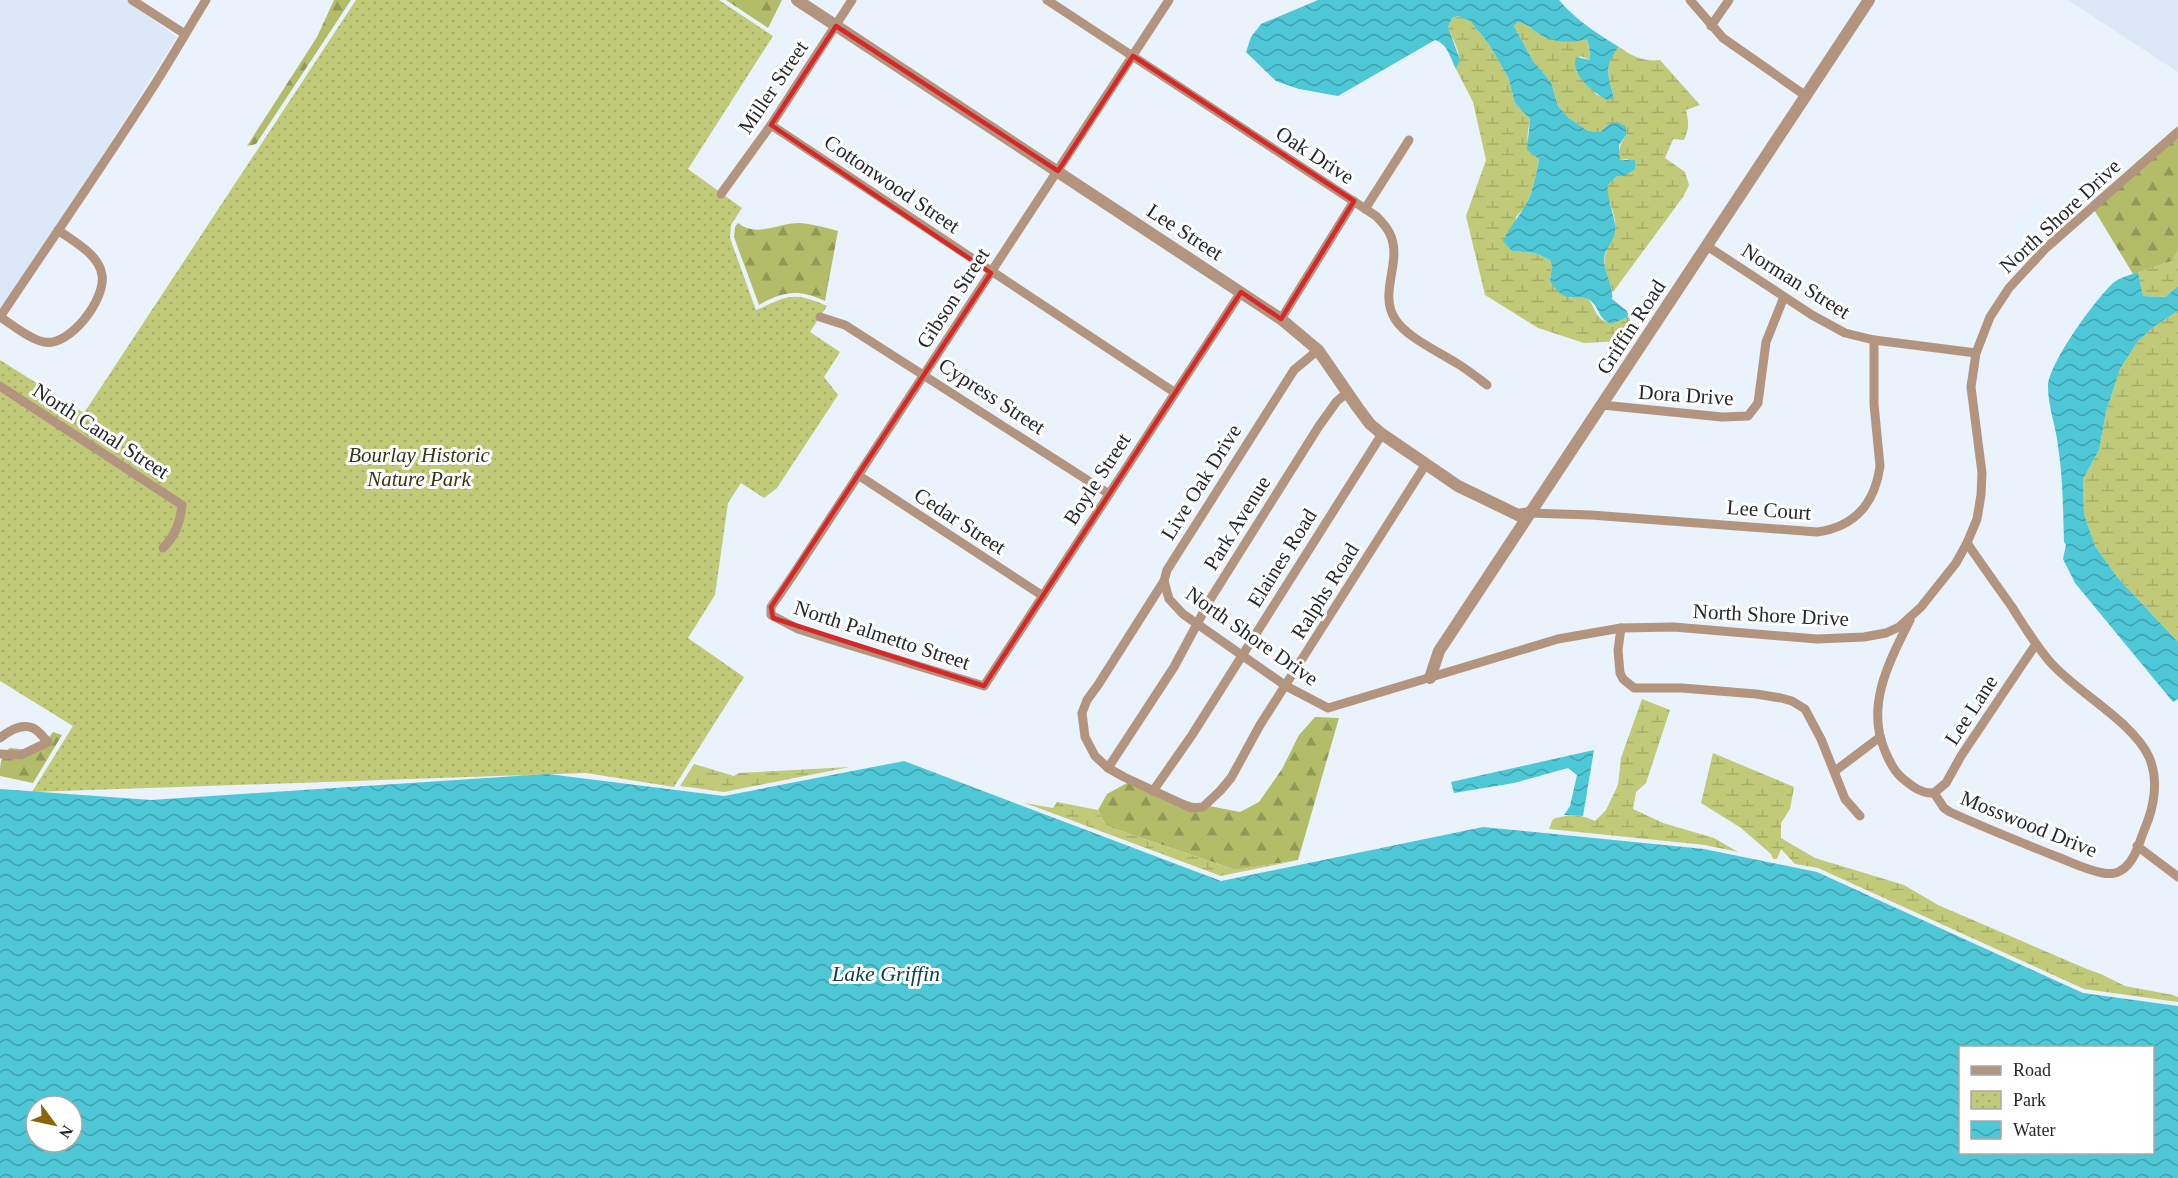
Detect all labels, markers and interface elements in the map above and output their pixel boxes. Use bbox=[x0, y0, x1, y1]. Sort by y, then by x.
street label: Miller Street bbox=[733, 36, 813, 138]
street label: Oak Drive bbox=[1272, 121, 1358, 189]
street label: Cottonwood Street bbox=[820, 130, 964, 238]
street label: North Shore Drive bbox=[1995, 154, 2125, 278]
street label: Lee Street bbox=[1143, 199, 1228, 265]
street label: Norman Street bbox=[1737, 238, 1855, 324]
street label: Gibson Street bbox=[912, 243, 994, 353]
street label: Griffin Road bbox=[1592, 275, 1671, 379]
street label: Cypress Street bbox=[934, 353, 1050, 439]
street label: North Canal Street bbox=[28, 378, 174, 484]
street label: Dora Drive bbox=[1638, 380, 1734, 410]
street label: Live Oak Drive bbox=[1156, 420, 1246, 544]
street label: Boyle Street bbox=[1059, 429, 1136, 529]
park label: Bourlay Historic Nature Park bbox=[348, 443, 491, 491]
street label: Park Avenue bbox=[1199, 472, 1275, 574]
street label: Cedar Street bbox=[910, 483, 1010, 560]
street label: Lee Court bbox=[1726, 495, 1812, 525]
street label: Elaines Road bbox=[1242, 504, 1322, 612]
street label: Ralphs Road bbox=[1286, 538, 1364, 643]
street label: North Shore Drive bbox=[1181, 581, 1323, 691]
street label: North Palmetto Street bbox=[791, 595, 973, 675]
street label: North Shore Drive bbox=[1692, 599, 1850, 631]
street label: Lee Lane bbox=[1940, 670, 2002, 750]
street label: Mosswood Drive bbox=[1957, 786, 2101, 862]
water label: Lake Griffin bbox=[831, 961, 940, 986]
legend bbox=[1959, 1046, 2154, 1154]
text: Road bbox=[2013, 1060, 2051, 1080]
text: Park bbox=[2013, 1090, 2046, 1110]
north arrow bbox=[24, 1094, 84, 1154]
text: Water bbox=[2013, 1120, 2056, 1140]
text: N bbox=[56, 1122, 76, 1142]

